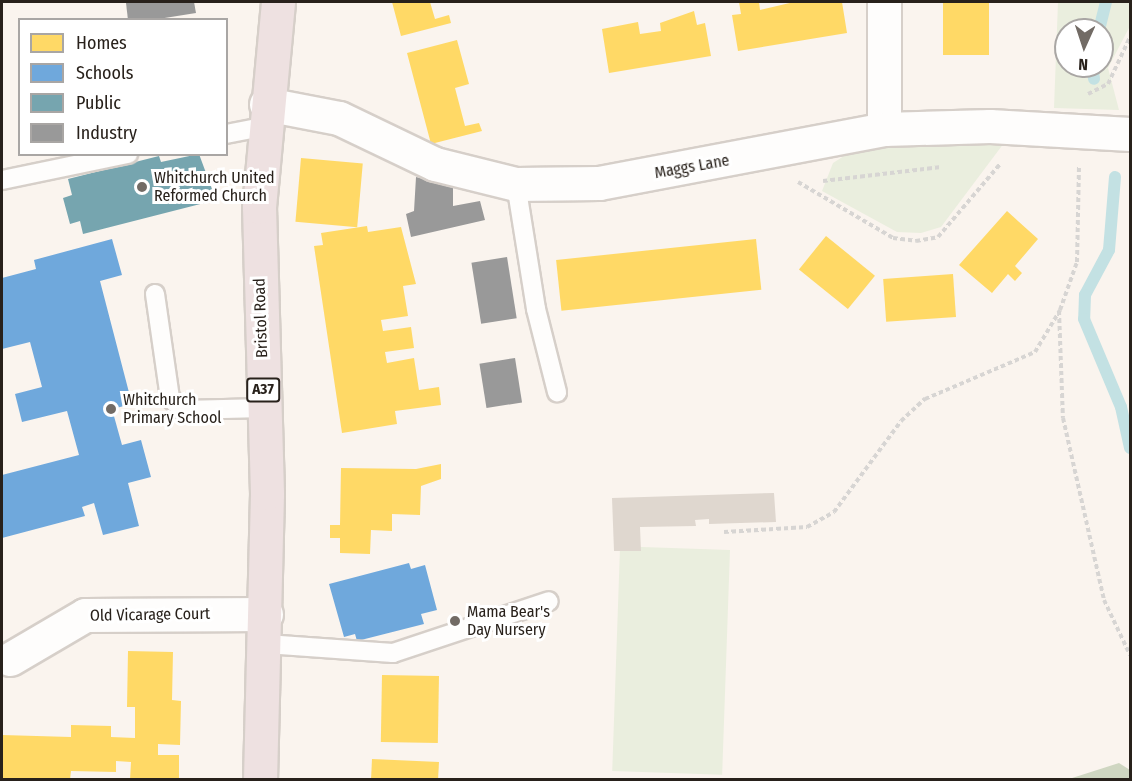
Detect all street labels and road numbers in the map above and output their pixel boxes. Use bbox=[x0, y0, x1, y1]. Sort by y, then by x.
street label: Maggs Lane bbox=[653, 151, 731, 183]
street label: Bristol Road bbox=[250, 278, 272, 358]
road number: A37 bbox=[245, 378, 281, 402]
street label: Old Vicarage Court bbox=[90, 604, 210, 626]

